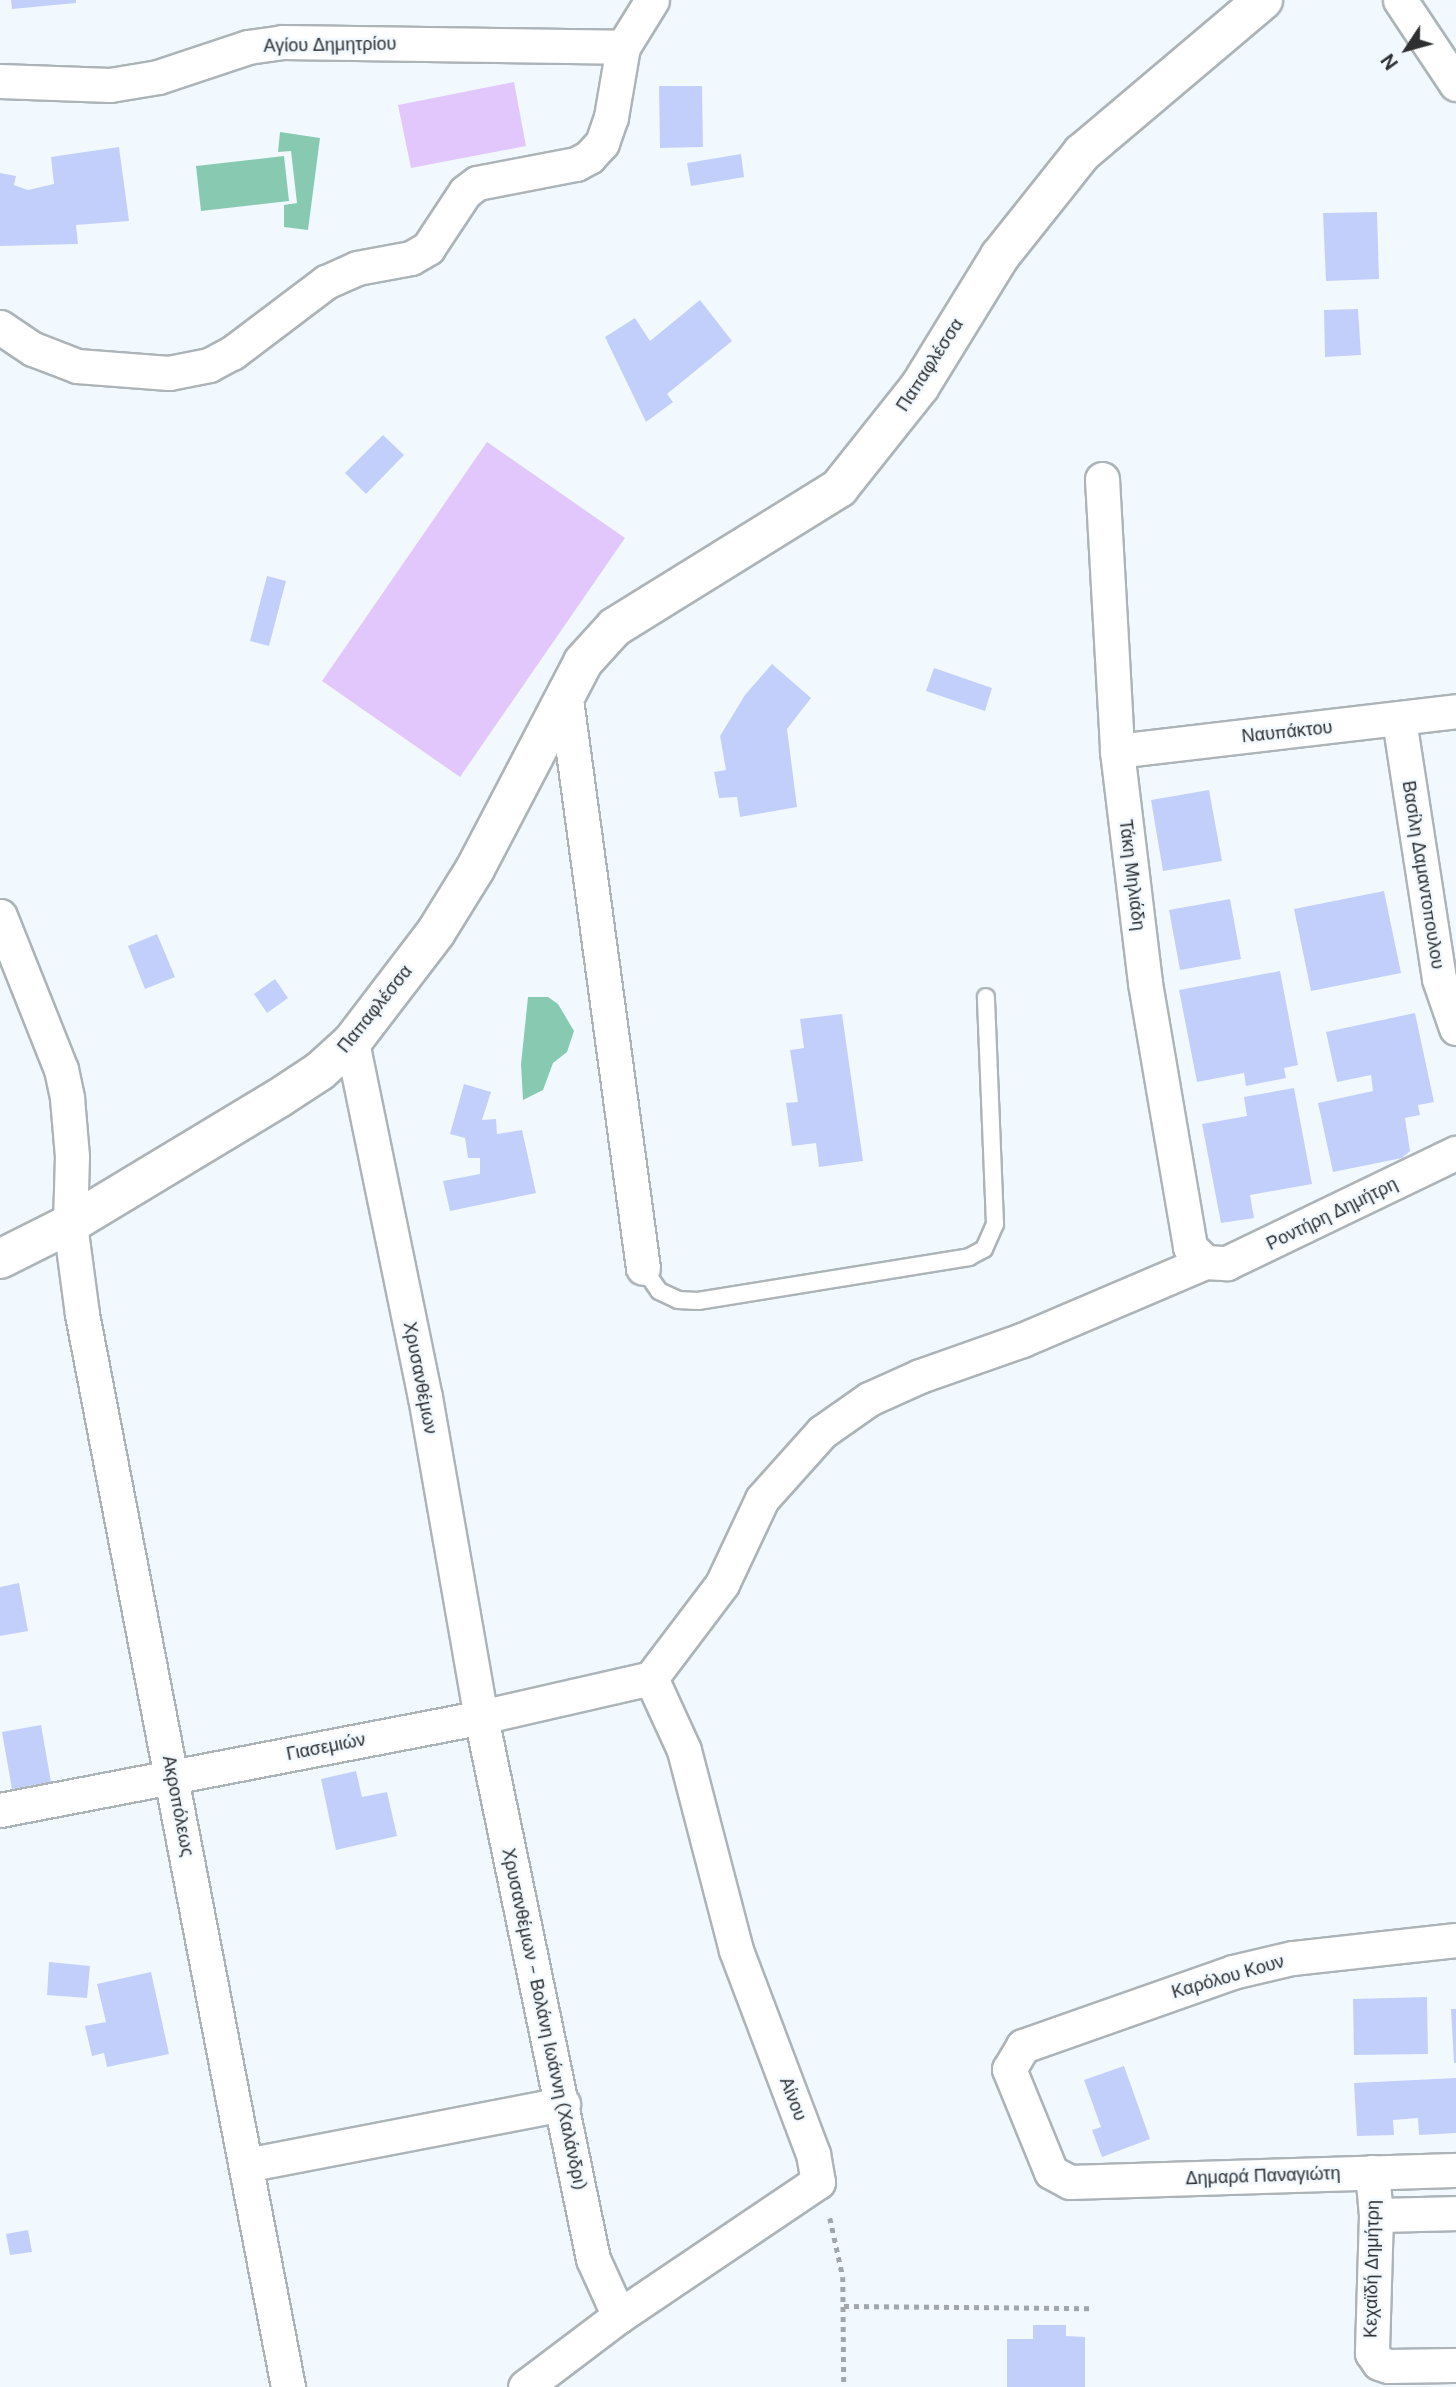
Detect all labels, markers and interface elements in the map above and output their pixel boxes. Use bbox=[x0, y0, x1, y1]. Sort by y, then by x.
north arrow bbox=[1372, 14, 1442, 84]
street label: Αγίου Δημητρίου bbox=[263, 33, 397, 57]
text: N bbox=[1375, 49, 1404, 75]
street label: Παπαφλέσσα bbox=[892, 314, 968, 416]
street label: Ναυπάκτου bbox=[1241, 717, 1333, 747]
street label: Βασίλη Δαμαντοπουλου bbox=[1397, 779, 1449, 971]
street label: Τάκη Μηλιάδη bbox=[1114, 818, 1150, 932]
street label: Παπαφλέσσα bbox=[333, 961, 417, 1057]
street label: Ροντήρη Δημήτρη bbox=[1263, 1173, 1401, 1255]
street label: Χρυσανθέμων bbox=[399, 1320, 441, 1436]
street label: Γιασεμιών bbox=[285, 1729, 367, 1765]
street label: Ακροπόλεως bbox=[158, 1754, 198, 1858]
street label: Χρυσανθέμων - Βολάνη Ιωάννη (Χαλάνδρι) bbox=[497, 1846, 591, 2192]
street label: Καρόλου Κουν bbox=[1169, 1951, 1287, 2003]
street label: Αίνου bbox=[775, 2074, 811, 2124]
street label: Δημαρά Παναγιώτη bbox=[1185, 2163, 1341, 2189]
street label: Κεχαϊδή Δημήτρη bbox=[1360, 2200, 1384, 2338]

